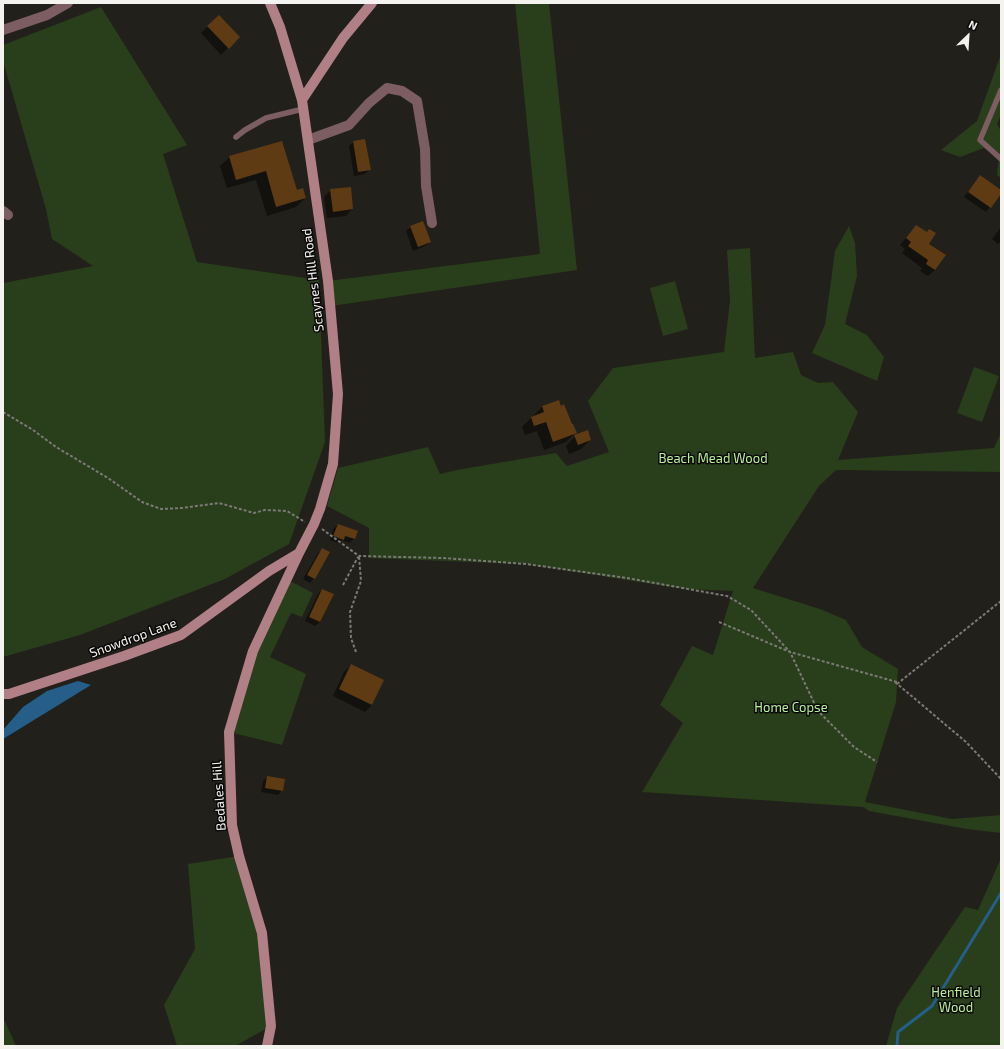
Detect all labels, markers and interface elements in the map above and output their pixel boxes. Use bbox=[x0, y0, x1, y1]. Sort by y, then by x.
north arrow bbox=[948, 16, 988, 56]
text: N bbox=[967, 17, 980, 32]
street label: Scaynes Hill Road bbox=[299, 227, 327, 333]
park label: Beach Mead Wood bbox=[658, 451, 768, 467]
street label: Snowdrop Lane bbox=[87, 615, 179, 661]
park label: Home Copse bbox=[754, 700, 828, 716]
street label: Bedales Hill bbox=[209, 761, 229, 831]
park label: Henfield Wood bbox=[931, 985, 981, 1016]

